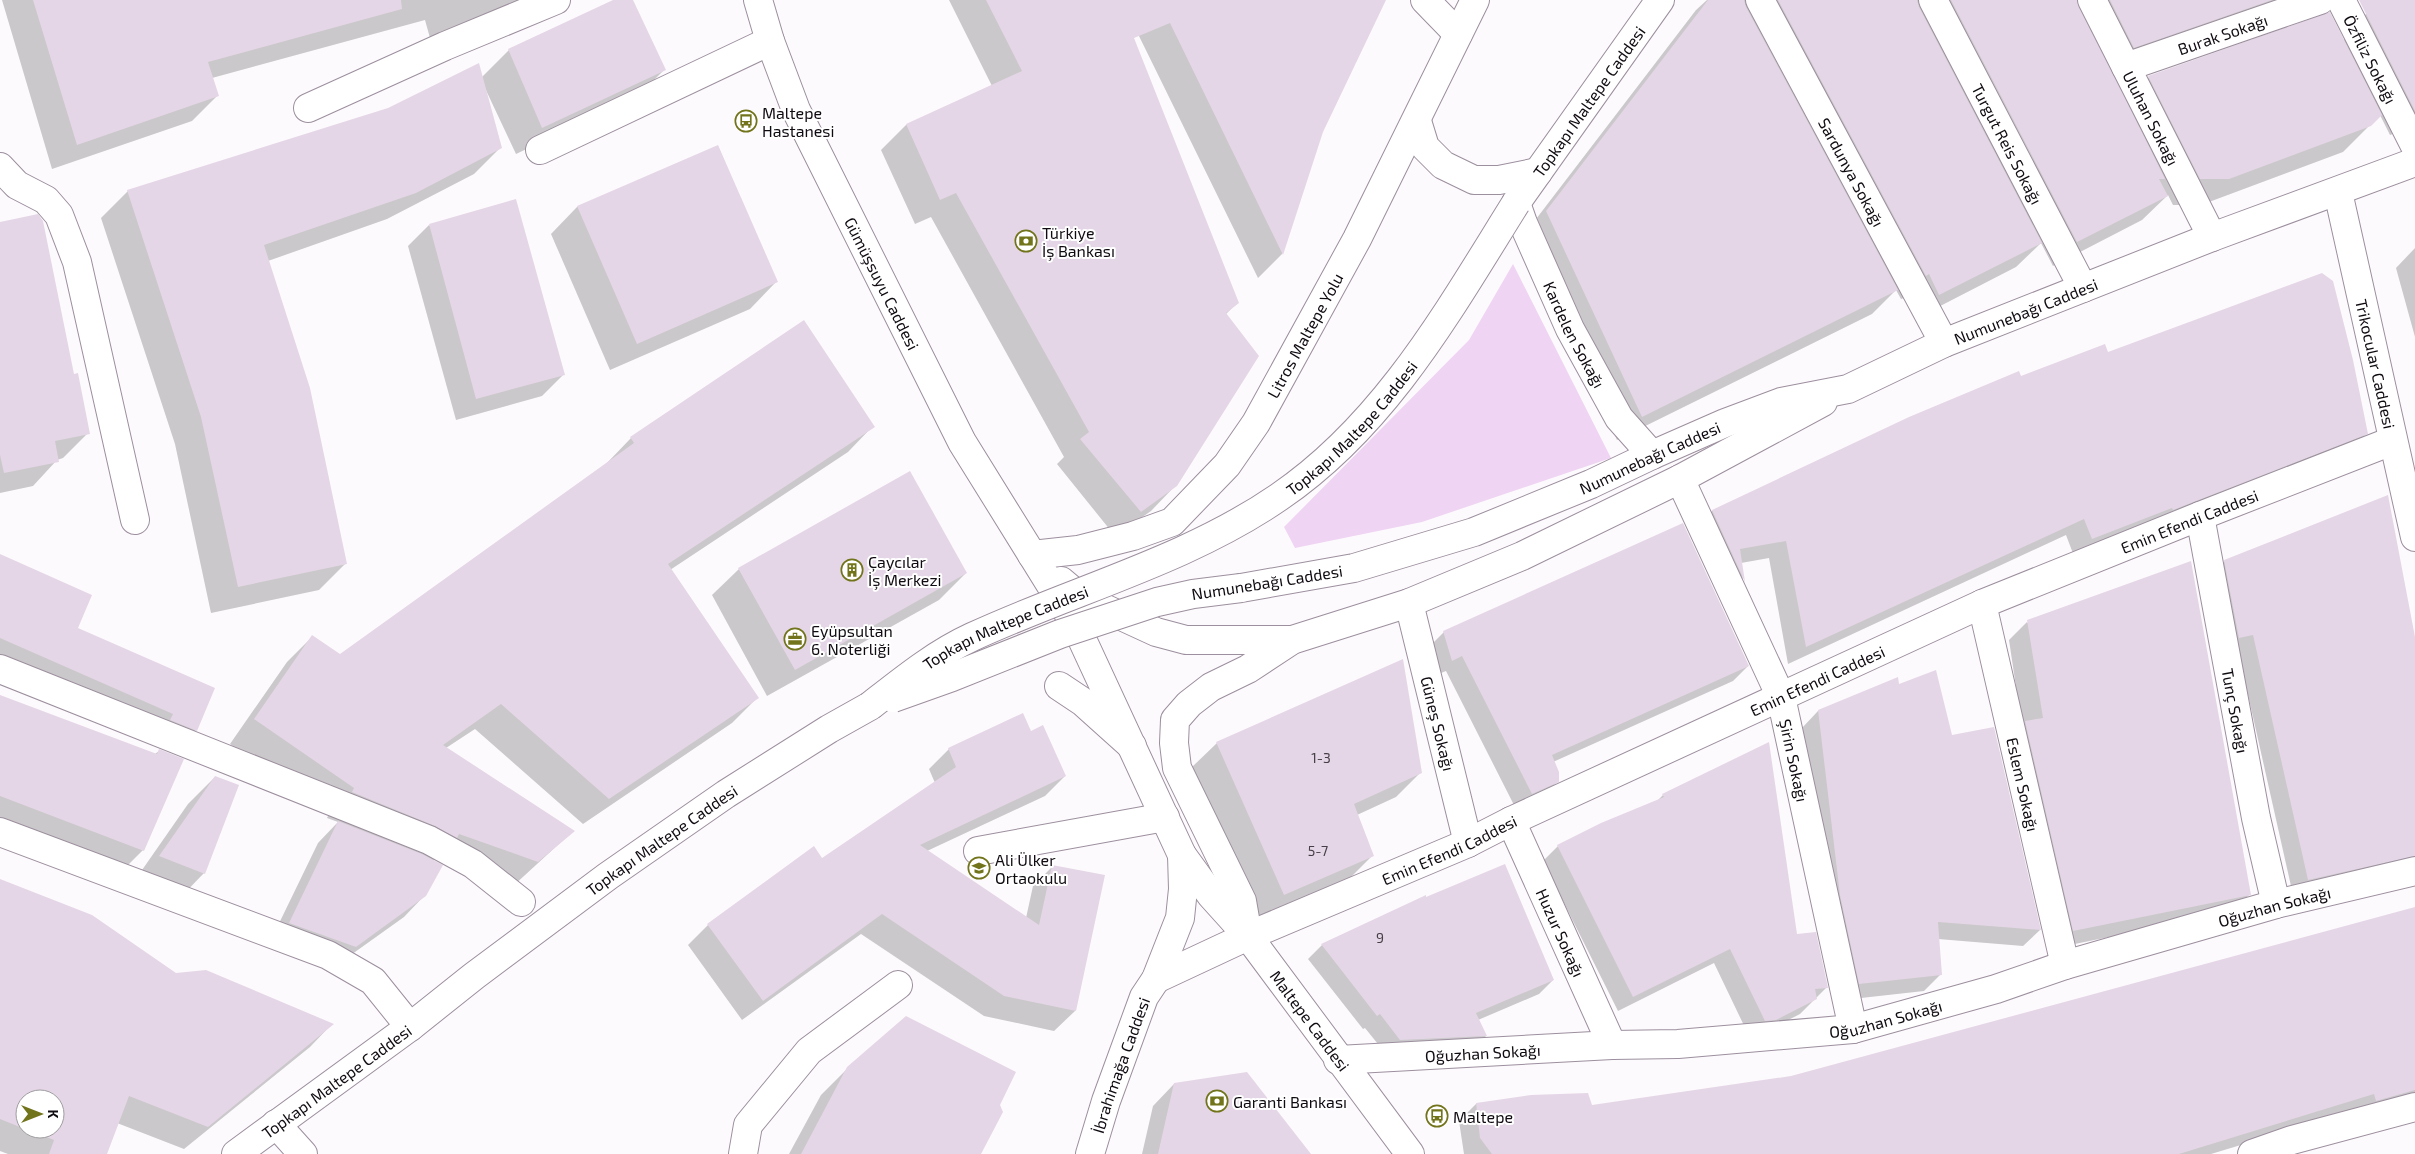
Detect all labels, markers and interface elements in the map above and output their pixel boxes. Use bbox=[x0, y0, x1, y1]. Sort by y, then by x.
street label: Burak Sokağı bbox=[2175, 9, 2270, 58]
street label: Özfiliz Sokağı bbox=[2340, 11, 2401, 106]
street label: Topkapı Maltepe Caddesi bbox=[1528, 22, 1648, 180]
street label: Uluhan Sokağı bbox=[2120, 67, 2183, 168]
street label: Turgut Reis Sokağı bbox=[1969, 80, 2047, 207]
place label: Maltepe Hastanesi bbox=[762, 103, 834, 140]
bus stop icon: Maltepe Hastanesi bbox=[734, 109, 758, 133]
street label: Sardunya Sokağı bbox=[1815, 114, 1889, 229]
street label: Gümüşsuyu Caddesi bbox=[841, 214, 924, 353]
place label: Türkiye İş Bankası bbox=[1042, 223, 1115, 261]
bank icon: Türkiye İş Bankası bbox=[1014, 229, 1038, 253]
street label: Litros Maltepe Yolu bbox=[1262, 269, 1346, 401]
street label: Numunebağı Caddesi bbox=[1951, 274, 2100, 348]
street label: Kardelen Sokağı bbox=[1540, 278, 1610, 391]
street label: Trikocular Caddesi bbox=[2353, 297, 2400, 430]
street label: Topkapı Maltepe Caddesi bbox=[1282, 357, 1420, 499]
street label: Numunebağı Caddesi bbox=[1576, 417, 1723, 497]
street label: Emin Efendi Caddesi bbox=[2118, 485, 2261, 557]
place label: Çaycılar İş Merkezi bbox=[868, 552, 942, 590]
building icon: Çaycılar İş Merkezi bbox=[840, 558, 864, 582]
street label: Numunebağı Caddesi bbox=[1190, 561, 1344, 603]
street label: Topkapı Maltepe Caddesi bbox=[919, 581, 1091, 673]
place label: Eyüpsultan 6. Noterliği bbox=[811, 621, 893, 658]
office icon: Eyüpsultan 6. Noterliği bbox=[783, 627, 807, 651]
street label: Emin Efendi Caddesi bbox=[1747, 641, 1887, 719]
street label: Tunç Sokağı bbox=[2219, 667, 2253, 755]
street label: Güneş Sokağı bbox=[1418, 674, 1459, 773]
street label: Şirin Sokağı bbox=[1776, 717, 1813, 803]
street label: Eslem Sokağı bbox=[2003, 735, 2043, 833]
house number: 1-3 bbox=[1311, 749, 1331, 766]
street label: Topkapı Maltepe Caddesi bbox=[582, 780, 740, 899]
street label: Emin Efendi Caddesi bbox=[1379, 810, 1520, 888]
house number: 5-7 bbox=[1308, 842, 1328, 859]
place label: Ali Ülker Ortaokulu bbox=[995, 850, 1067, 887]
school or university icon: Ali Ülker Ortaokulu bbox=[967, 856, 991, 880]
street label: Oğuzhan Sokağı bbox=[2216, 882, 2332, 930]
street label: Huzur Sokağı bbox=[1533, 885, 1589, 979]
house number: 9 bbox=[1376, 929, 1384, 946]
street label: Maltepe Caddesi bbox=[1267, 966, 1354, 1074]
street label: İbrahimağa Caddesi bbox=[1087, 994, 1153, 1135]
street label: Oğuzhan Sokağı bbox=[1828, 995, 1944, 1041]
street label: Topkapı Maltepe Caddesi bbox=[258, 1020, 415, 1142]
street label: Oğuzhan Sokağı bbox=[1424, 1039, 1541, 1065]
north arrow bbox=[15, 1089, 65, 1139]
bank icon: Garanti Bankası bbox=[1205, 1089, 1229, 1113]
place label: Garanti Bankası bbox=[1233, 1092, 1347, 1111]
bus stop icon: Maltepe bbox=[1425, 1104, 1449, 1128]
place label: Maltepe bbox=[1453, 1107, 1513, 1126]
text: K bbox=[45, 1110, 62, 1119]

